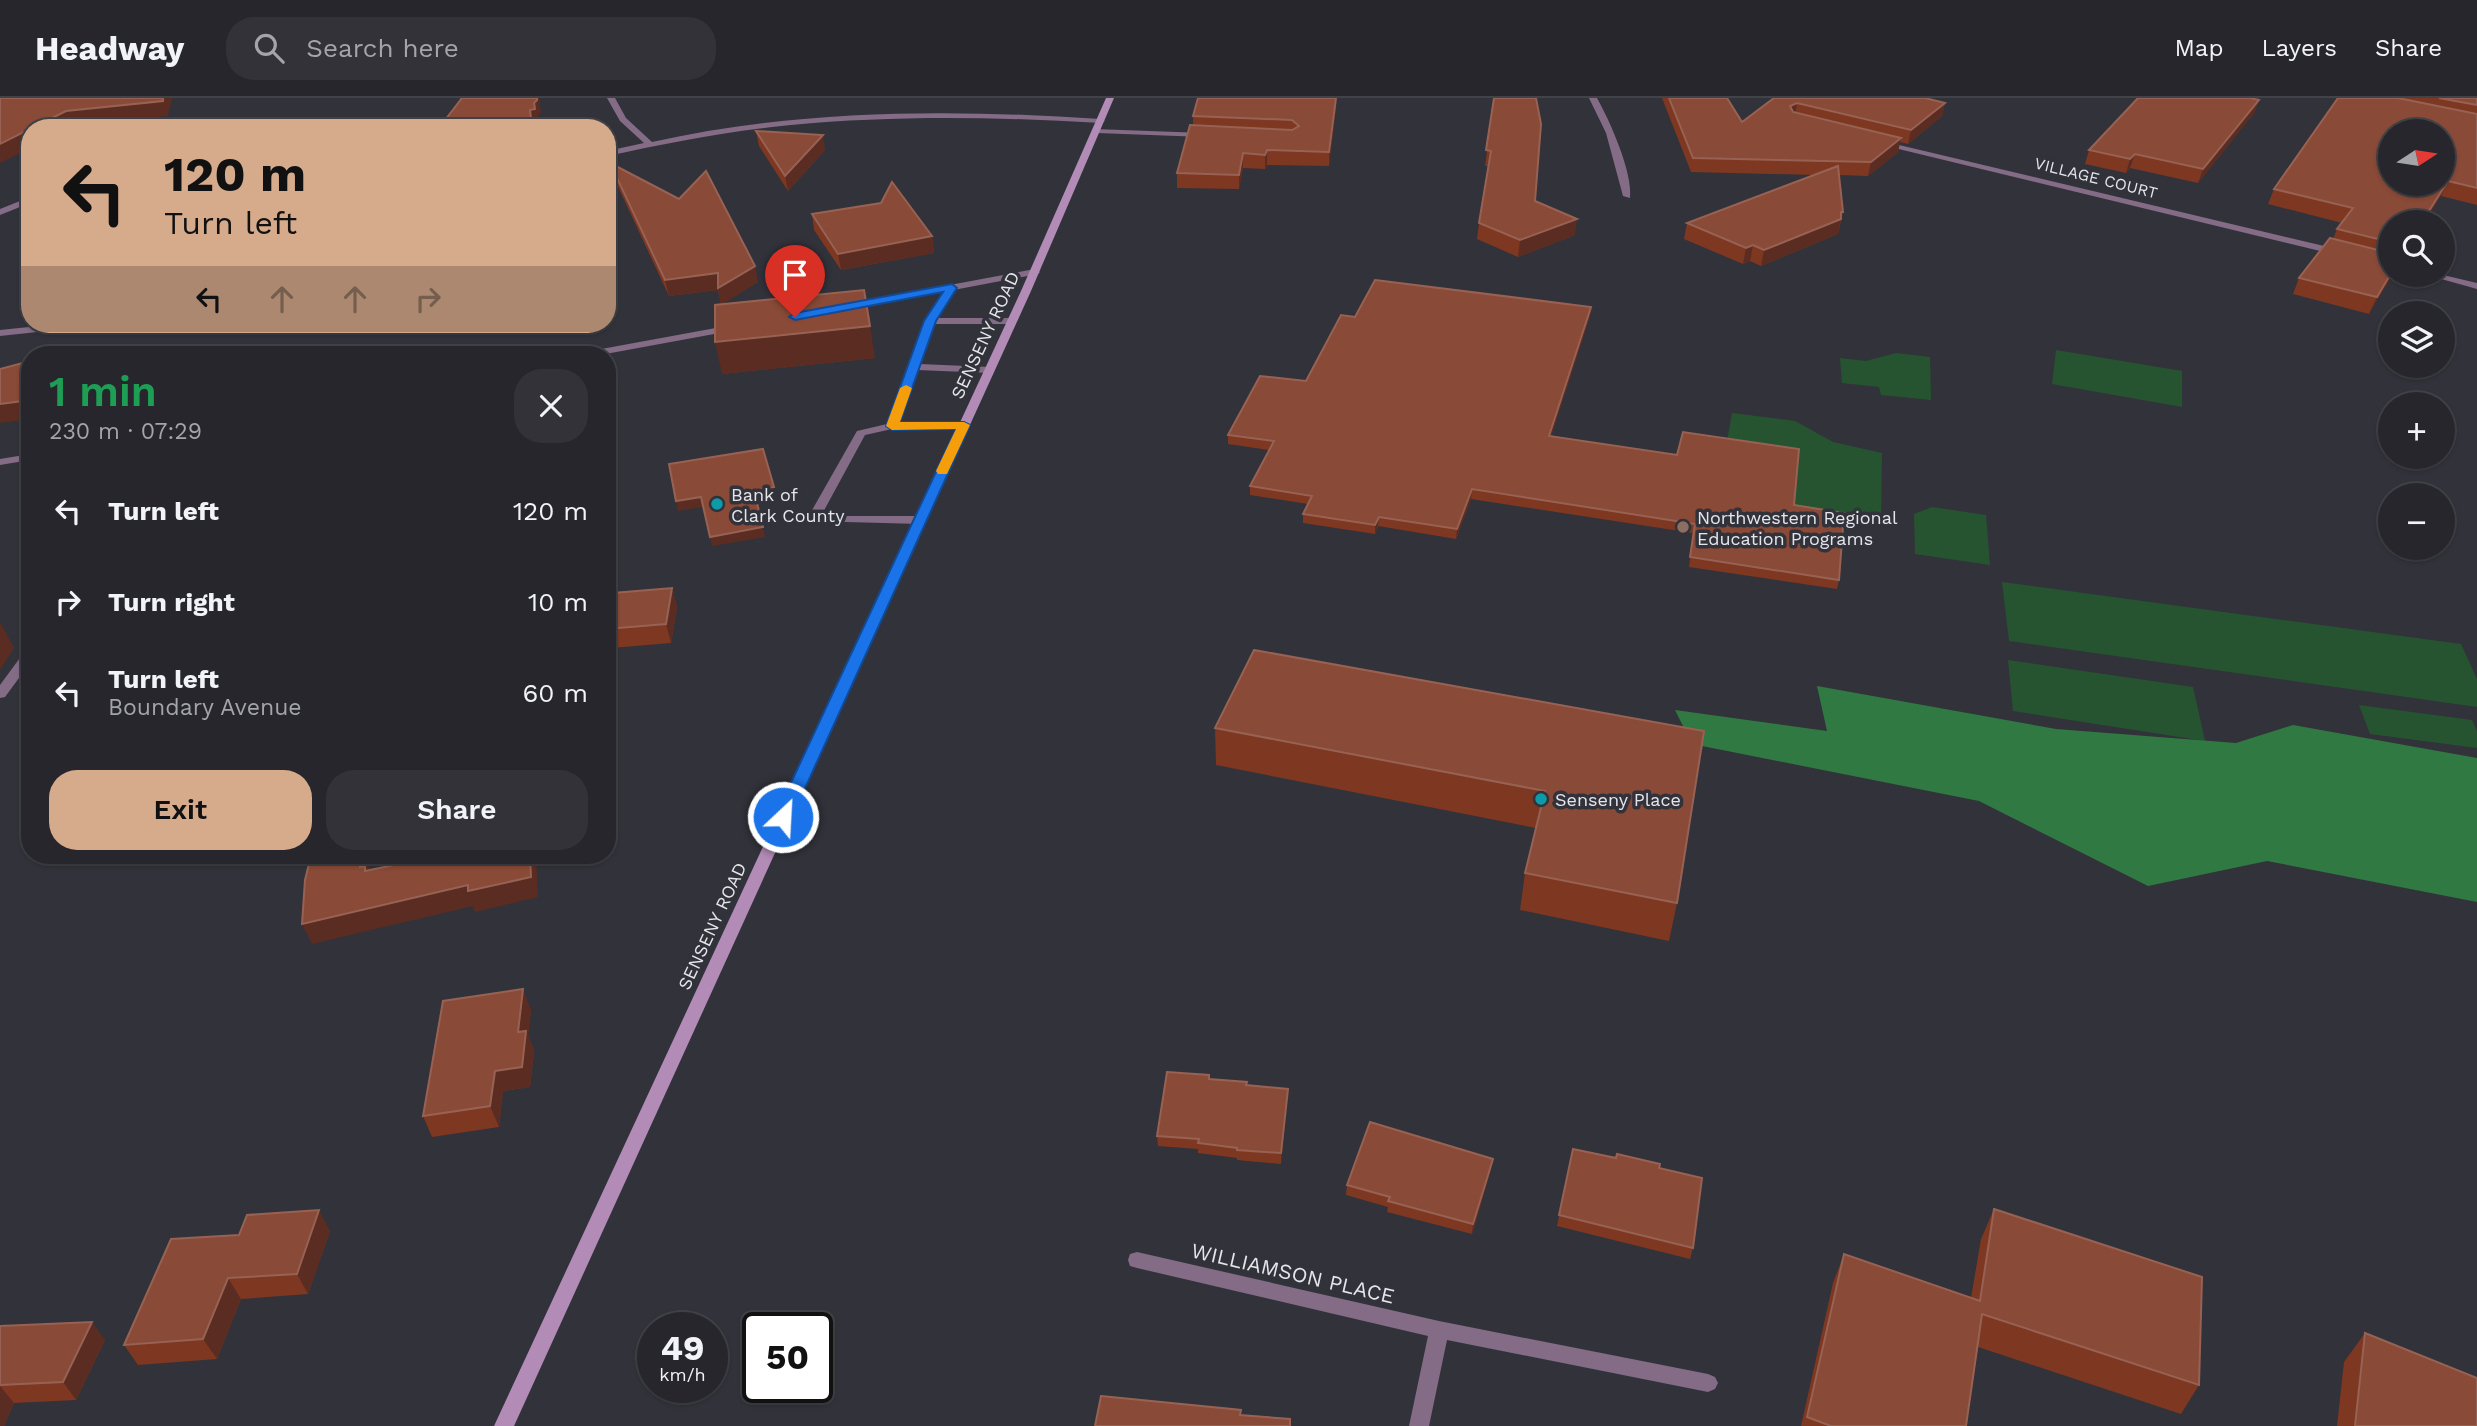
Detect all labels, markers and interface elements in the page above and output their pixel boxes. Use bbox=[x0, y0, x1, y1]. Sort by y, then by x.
search box bbox=[226, 17, 716, 80]
text: Headway bbox=[35, 29, 184, 68]
icon: search bbox=[250, 29, 288, 67]
text: Search here bbox=[306, 33, 459, 63]
text: Map bbox=[2175, 34, 2223, 62]
text: Layers bbox=[2261, 34, 2337, 62]
text: Share bbox=[2375, 34, 2442, 62]
north arrow bbox=[2378, 119, 2455, 196]
map controls bbox=[2378, 119, 2455, 560]
text: 120 m bbox=[164, 145, 306, 203]
icon: left bbox=[49, 147, 140, 238]
street label: VILLAGE COURT bbox=[2033, 154, 2160, 203]
text: Turn left bbox=[164, 204, 297, 242]
button: search bbox=[2378, 210, 2455, 287]
pin bbox=[765, 245, 825, 317]
icon: arrive bbox=[776, 256, 814, 294]
street label: SENSENY ROAD bbox=[946, 268, 1024, 402]
icon: left bbox=[190, 280, 228, 318]
icon: ahead bbox=[263, 280, 301, 318]
icon: ahead bbox=[336, 280, 374, 318]
icon: right bbox=[409, 280, 447, 318]
button: layers bbox=[2378, 301, 2455, 378]
text: 1 min bbox=[49, 367, 157, 416]
button: close bbox=[514, 369, 588, 443]
button: + bbox=[2378, 392, 2455, 469]
text: 230 m · 07:29 bbox=[49, 418, 202, 445]
button: − bbox=[2378, 483, 2455, 560]
place label: Bank of Clark County bbox=[731, 484, 845, 526]
icon: left bbox=[49, 492, 87, 530]
text: Turn left bbox=[108, 496, 219, 526]
text: 120 m bbox=[513, 496, 588, 526]
marker: Bank of Clark County bbox=[709, 496, 725, 512]
place label: Northwestern Regional Education Programs bbox=[1697, 507, 1898, 549]
marker: Northwestern Regional Education Programs bbox=[1675, 519, 1691, 535]
icon: right bbox=[49, 583, 87, 621]
text: Turn right bbox=[108, 587, 235, 617]
text: 10 m bbox=[528, 587, 588, 617]
text: Turn left bbox=[108, 664, 219, 694]
icon: left bbox=[49, 674, 87, 712]
text: 60 m bbox=[522, 678, 588, 708]
text: Boundary Avenue bbox=[108, 694, 302, 721]
button: Exit bbox=[49, 770, 312, 850]
button: Share bbox=[326, 770, 588, 850]
position arrow bbox=[746, 780, 820, 854]
place label: Senseny Place bbox=[1555, 789, 1681, 810]
marker: Senseny Place bbox=[1533, 791, 1549, 807]
street label: SENSENY ROAD bbox=[673, 859, 751, 993]
street label: WILLIAMSON PLACE bbox=[1189, 1237, 1397, 1309]
speed limit sign: 50 bbox=[742, 1312, 833, 1403]
text: 49 bbox=[660, 1327, 705, 1369]
text: km/h bbox=[659, 1364, 706, 1385]

